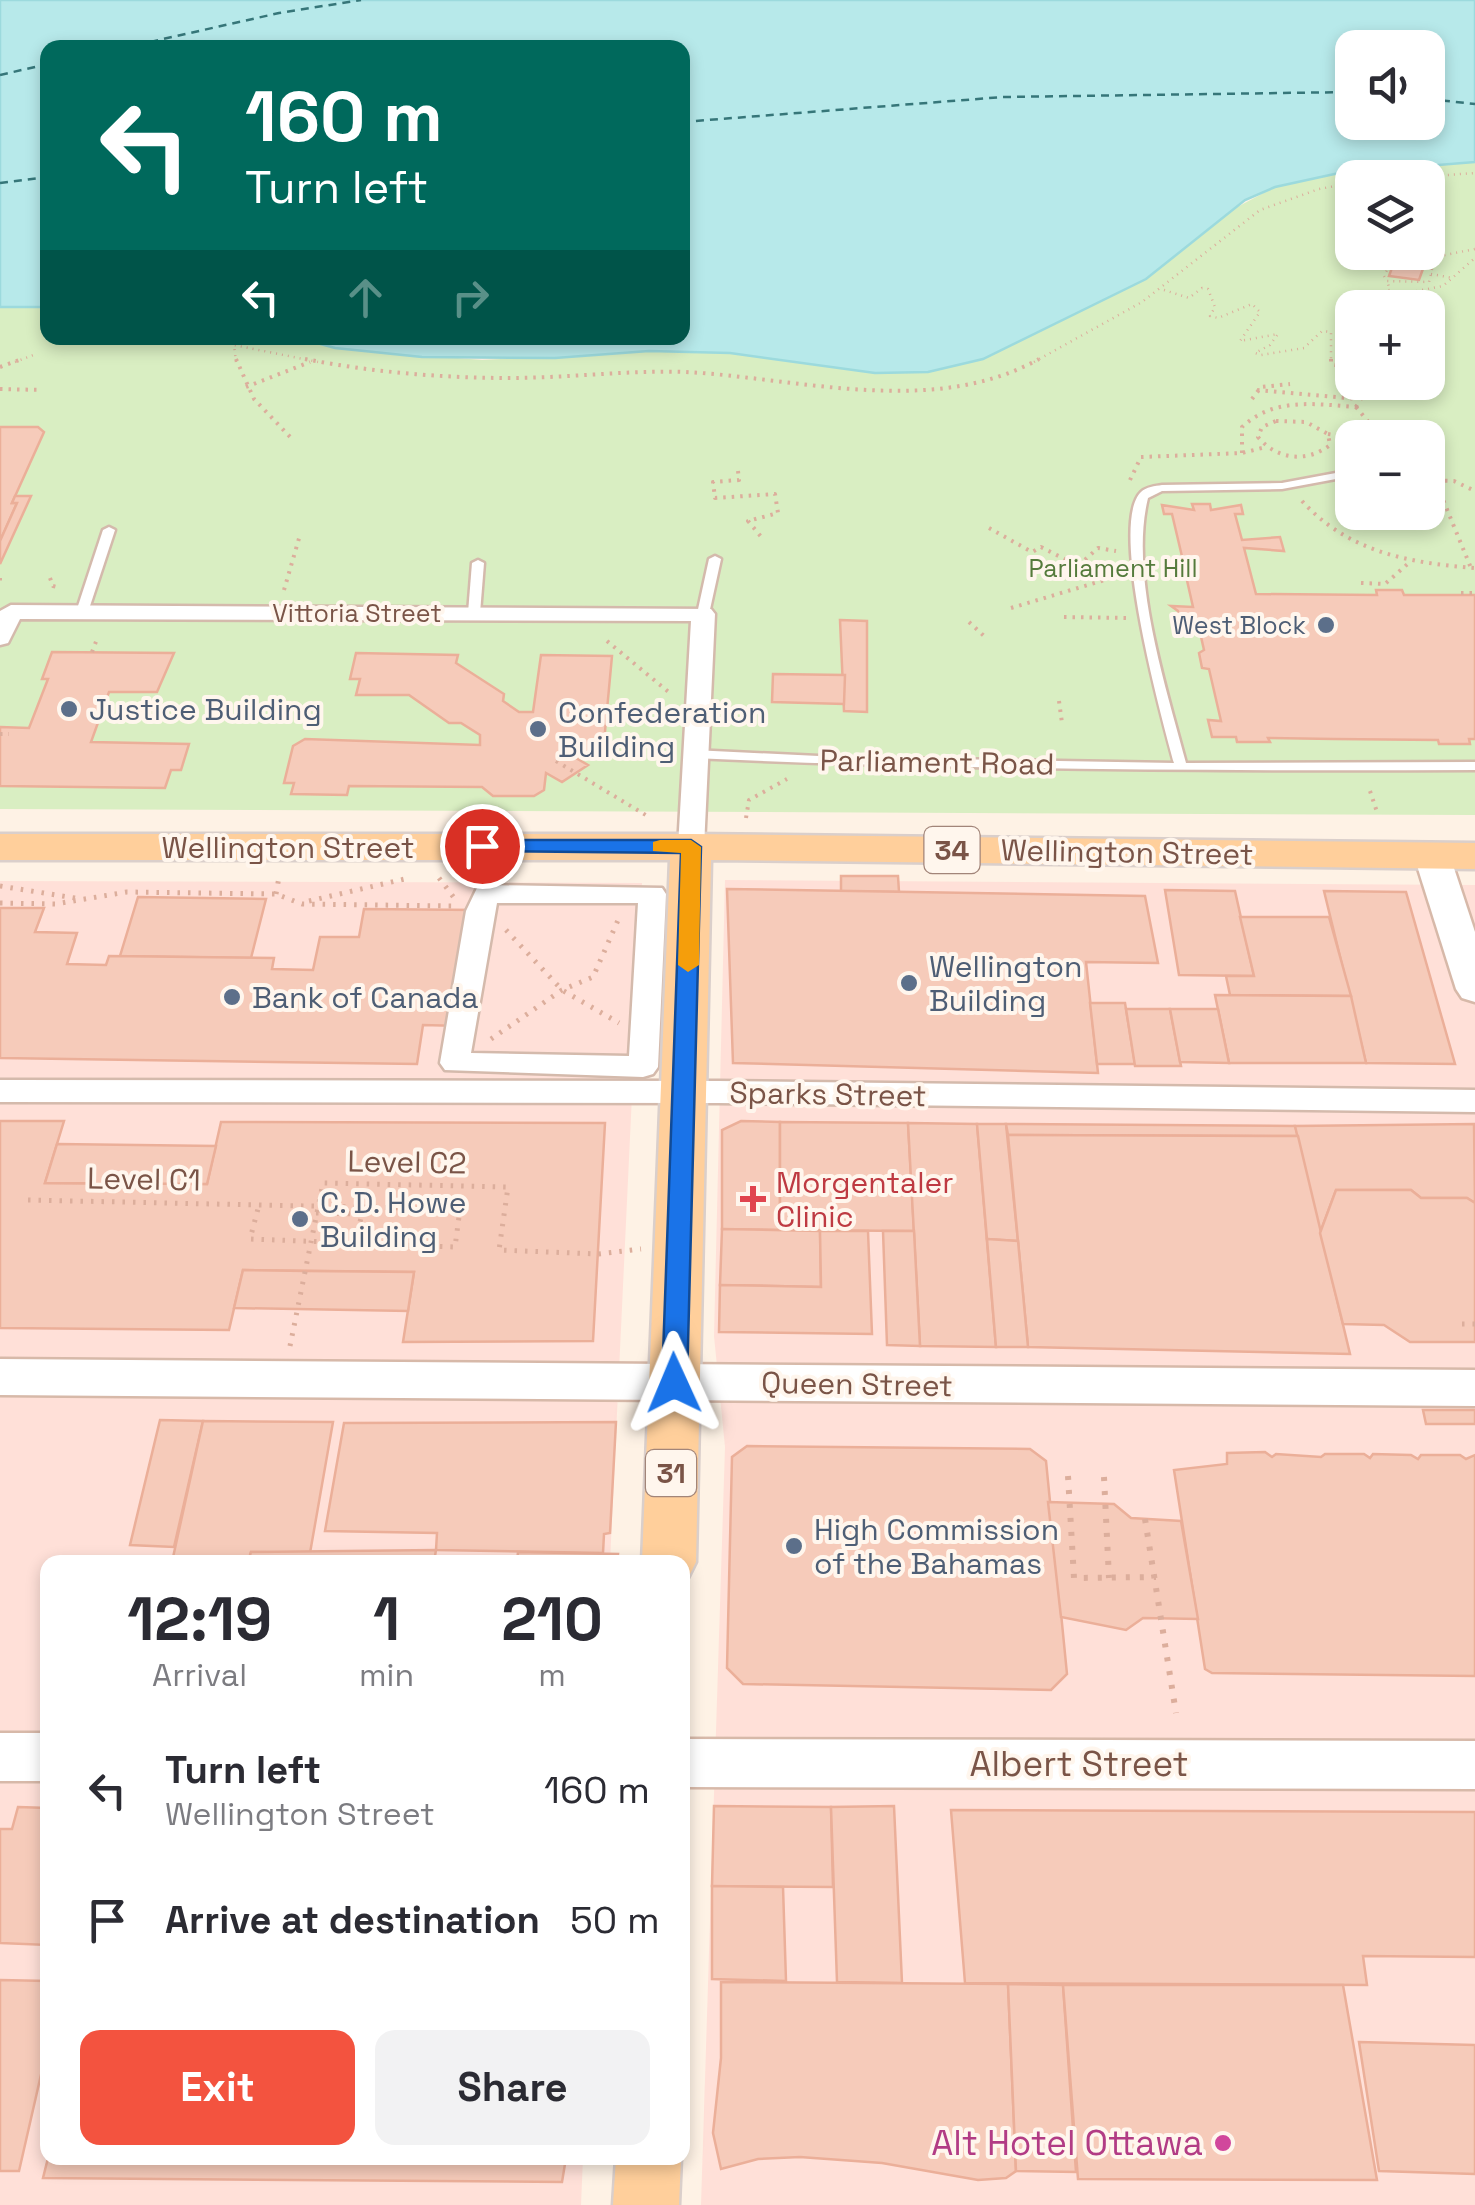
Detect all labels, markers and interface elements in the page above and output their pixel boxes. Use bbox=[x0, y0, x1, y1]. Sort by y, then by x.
map controls bbox=[1335, 30, 1445, 530]
button: sound bbox=[1335, 30, 1445, 140]
text: 160 m bbox=[245, 72, 443, 161]
icon: left bbox=[80, 80, 210, 210]
text: Turn left bbox=[245, 159, 428, 216]
button: layers bbox=[1335, 160, 1445, 270]
icon: left bbox=[233, 270, 288, 325]
icon: ahead bbox=[338, 270, 393, 325]
icon: right bbox=[443, 270, 498, 325]
button: + bbox=[1335, 290, 1445, 400]
button: − bbox=[1335, 420, 1445, 530]
park label: Parliament Hill bbox=[1028, 552, 1198, 584]
street label: Vittoria Street bbox=[272, 597, 442, 629]
place label: West Block bbox=[1172, 609, 1306, 641]
marker: West Block bbox=[1315, 614, 1337, 636]
place label: Justice Building bbox=[89, 690, 322, 729]
place label: Confederation Building bbox=[558, 693, 766, 766]
marker: Justice Building bbox=[58, 698, 80, 720]
marker: Confederation Building bbox=[527, 718, 549, 740]
street label: Parliament Road bbox=[819, 740, 1055, 784]
pin bbox=[440, 804, 525, 889]
icon: arrive bbox=[455, 819, 510, 874]
road number: 34 bbox=[924, 827, 980, 873]
street label: Wellington Street bbox=[162, 828, 414, 867]
street label: Wellington Street bbox=[1000, 830, 1254, 874]
place label: Wellington Building bbox=[929, 947, 1083, 1020]
marker: Wellington Building bbox=[898, 972, 920, 994]
place label: Bank of Canada bbox=[252, 978, 479, 1017]
marker: Bank of Canada bbox=[221, 986, 243, 1008]
street label: Sparks Street bbox=[729, 1073, 927, 1115]
street label: Level C2 bbox=[347, 1141, 467, 1183]
street label: Level C1 bbox=[87, 1159, 201, 1199]
place label: Morgentaler Clinic bbox=[776, 1163, 954, 1236]
place label: C. D. Howe Building bbox=[320, 1183, 467, 1256]
marker: Morgentaler Clinic bbox=[740, 1186, 766, 1212]
marker: C. D. Howe Building bbox=[289, 1208, 311, 1230]
position arrow bbox=[622, 1331, 726, 1435]
street label: Queen Street bbox=[761, 1363, 953, 1405]
road number: 31 bbox=[646, 1450, 696, 1496]
place label: High Commission of the Bahamas bbox=[814, 1510, 1059, 1583]
marker: High Commission of the Bahamas bbox=[783, 1535, 805, 1557]
text: 12:19 bbox=[127, 1581, 272, 1658]
text: 1 bbox=[373, 1581, 400, 1658]
text: 210 bbox=[501, 1581, 603, 1658]
text: Arrival bbox=[152, 1655, 247, 1695]
text: min bbox=[359, 1655, 414, 1695]
text: m bbox=[538, 1655, 566, 1695]
street label: Albert Street bbox=[969, 1742, 1189, 1786]
text: Turn left bbox=[165, 1746, 321, 1794]
icon: left bbox=[80, 1763, 135, 1818]
text: 160 m bbox=[544, 1766, 650, 1814]
text: Wellington Street bbox=[165, 1794, 435, 1834]
icon: arrive bbox=[80, 1893, 135, 1948]
text: Arrive at destination bbox=[165, 1896, 540, 1944]
text: 50 m bbox=[570, 1896, 660, 1944]
button: Exit bbox=[80, 2030, 355, 2145]
button: Share bbox=[375, 2030, 650, 2145]
place label: Alt Hotel Ottawa bbox=[931, 2121, 1203, 2165]
marker: Alt Hotel Ottawa bbox=[1212, 2132, 1234, 2154]

